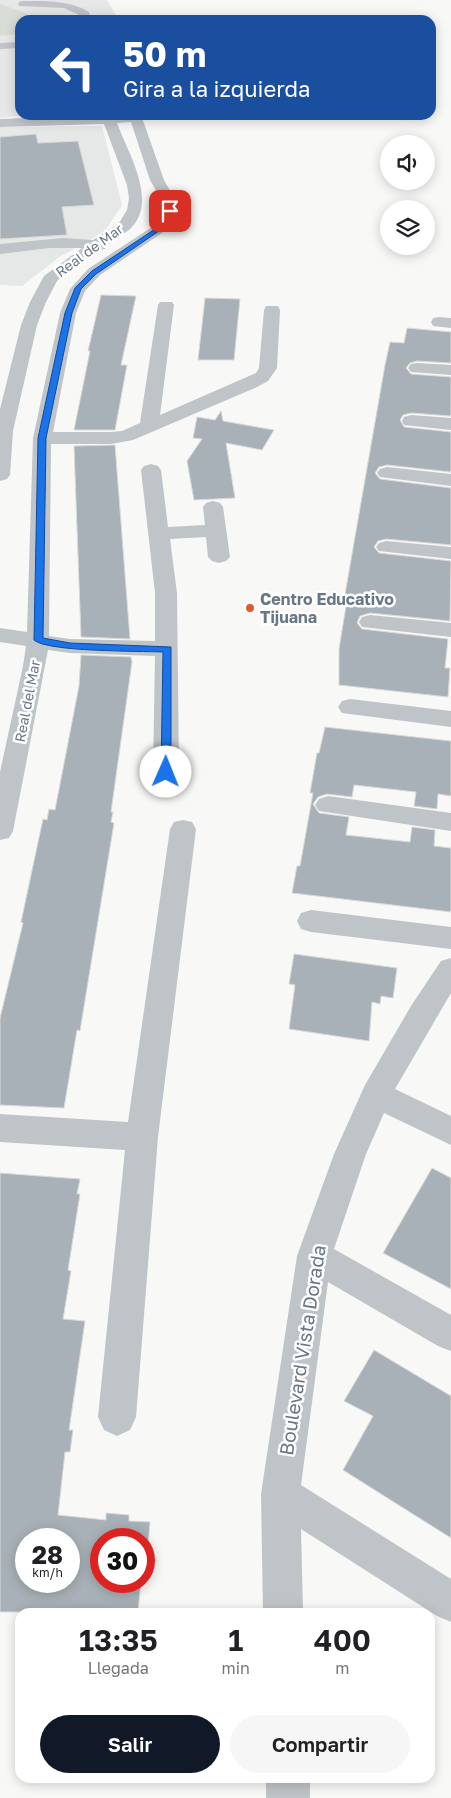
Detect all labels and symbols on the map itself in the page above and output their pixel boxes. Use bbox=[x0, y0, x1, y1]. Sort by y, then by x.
pin bbox=[149, 190, 191, 232]
street label: Real de Mar bbox=[52, 220, 126, 280]
place label: Centro Educativo Tijuana bbox=[260, 589, 394, 627]
marker: Centro Educativo Tijuana bbox=[244, 602, 256, 614]
street label: Real del Mar bbox=[11, 658, 43, 744]
position arrow bbox=[139, 745, 191, 797]
street label: Boulevard Vista Dorada bbox=[274, 1243, 330, 1457]
speed limit sign: 30 bbox=[90, 1528, 155, 1593]

